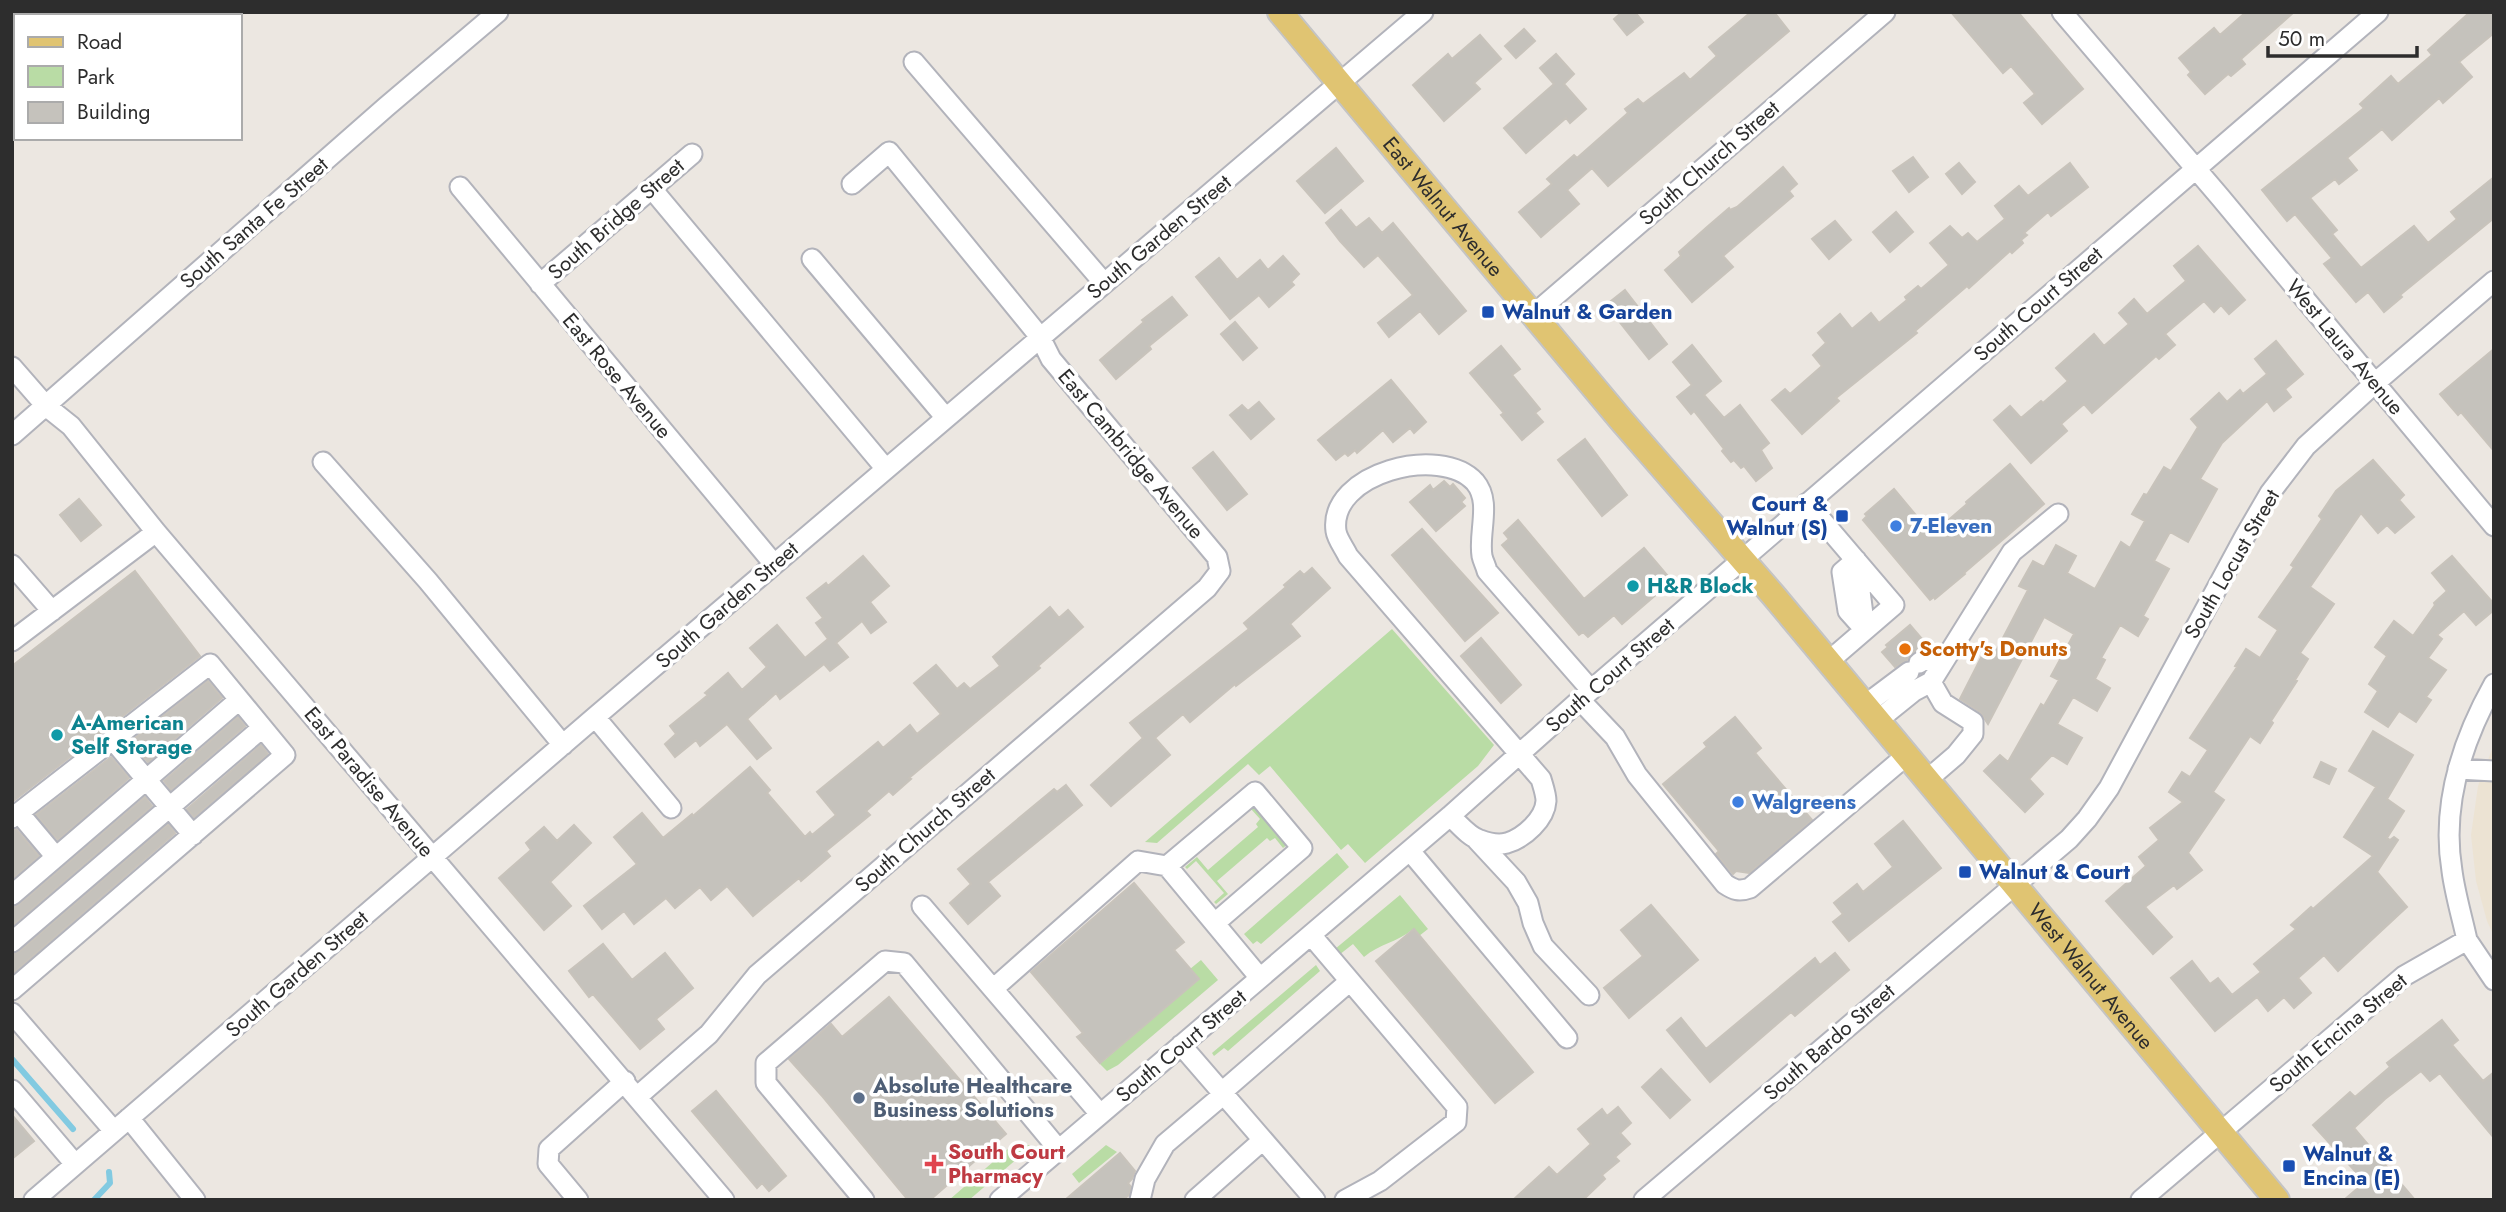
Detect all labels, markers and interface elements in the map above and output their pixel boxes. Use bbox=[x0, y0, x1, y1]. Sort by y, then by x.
legend bbox=[14, 14, 242, 140]
scale bar bbox=[2268, 14, 2417, 58]
text: 50 m bbox=[2278, 24, 2325, 54]
text: Road bbox=[77, 27, 122, 57]
text: Park bbox=[77, 62, 115, 92]
street label: South Church Street bbox=[1632, 94, 1786, 232]
text: Building bbox=[77, 97, 150, 127]
street label: East Walnut Avenue bbox=[1376, 130, 1510, 283]
street label: South Santa Fe Street bbox=[173, 150, 335, 296]
street label: South Bridge Street bbox=[541, 151, 691, 287]
street label: South Garden Street bbox=[1080, 168, 1238, 306]
street label: South Court Street bbox=[1967, 240, 2109, 368]
street label: West Laura Avenue bbox=[2279, 273, 2411, 422]
place label: Walnut & Garden bbox=[1502, 297, 1673, 327]
marker: Walnut & Garden bbox=[1480, 304, 1496, 320]
street label: East Rose Avenue bbox=[555, 307, 679, 445]
street label: East Cambridge Avenue bbox=[1051, 363, 1211, 546]
street label: South Locust Street bbox=[2177, 484, 2287, 644]
place label: Court & Walnut (S) bbox=[1726, 489, 1828, 543]
marker: Court & Walnut (S) bbox=[1834, 508, 1850, 524]
place label: 7-Eleven bbox=[1910, 511, 1992, 541]
marker: 7-Eleven bbox=[1888, 518, 1904, 534]
street label: South Garden Street bbox=[649, 535, 805, 675]
place label: H&R Block bbox=[1647, 571, 1754, 601]
marker: H&R Block bbox=[1625, 578, 1641, 594]
street label: South Court Street bbox=[1539, 611, 1681, 739]
place label: Scotty's Donuts bbox=[1919, 634, 2068, 664]
marker: Scotty's Donuts bbox=[1897, 641, 1913, 657]
street label: East Paradise Avenue bbox=[297, 700, 441, 864]
place label: A-American Self Storage bbox=[70, 708, 192, 762]
marker: A-American Self Storage bbox=[49, 727, 65, 743]
street label: South Church Street bbox=[848, 761, 1002, 899]
place label: Walgreens bbox=[1752, 787, 1857, 817]
marker: Walgreens bbox=[1730, 794, 1746, 810]
place label: Walnut & Court bbox=[1979, 857, 2130, 887]
marker: Walnut & Court bbox=[1957, 864, 1973, 880]
street label: West Walnut Avenue bbox=[2021, 897, 2161, 1056]
street label: South Garden Street bbox=[219, 904, 375, 1044]
street label: South Encina Street bbox=[2262, 966, 2414, 1100]
street label: South Bardo Street bbox=[1757, 976, 1901, 1108]
street label: South Court Street bbox=[1109, 982, 1253, 1110]
place label: Absolute Healthcare Business Solutions bbox=[872, 1071, 1072, 1125]
marker: Absolute Healthcare Business Solutions bbox=[851, 1090, 867, 1106]
place label: South Court Pharmacy bbox=[948, 1137, 1065, 1191]
place label: Walnut & Encina (E) bbox=[2303, 1139, 2401, 1193]
marker: South Court Pharmacy bbox=[926, 1156, 942, 1172]
marker: Walnut & Encina (E) bbox=[2281, 1158, 2297, 1174]

